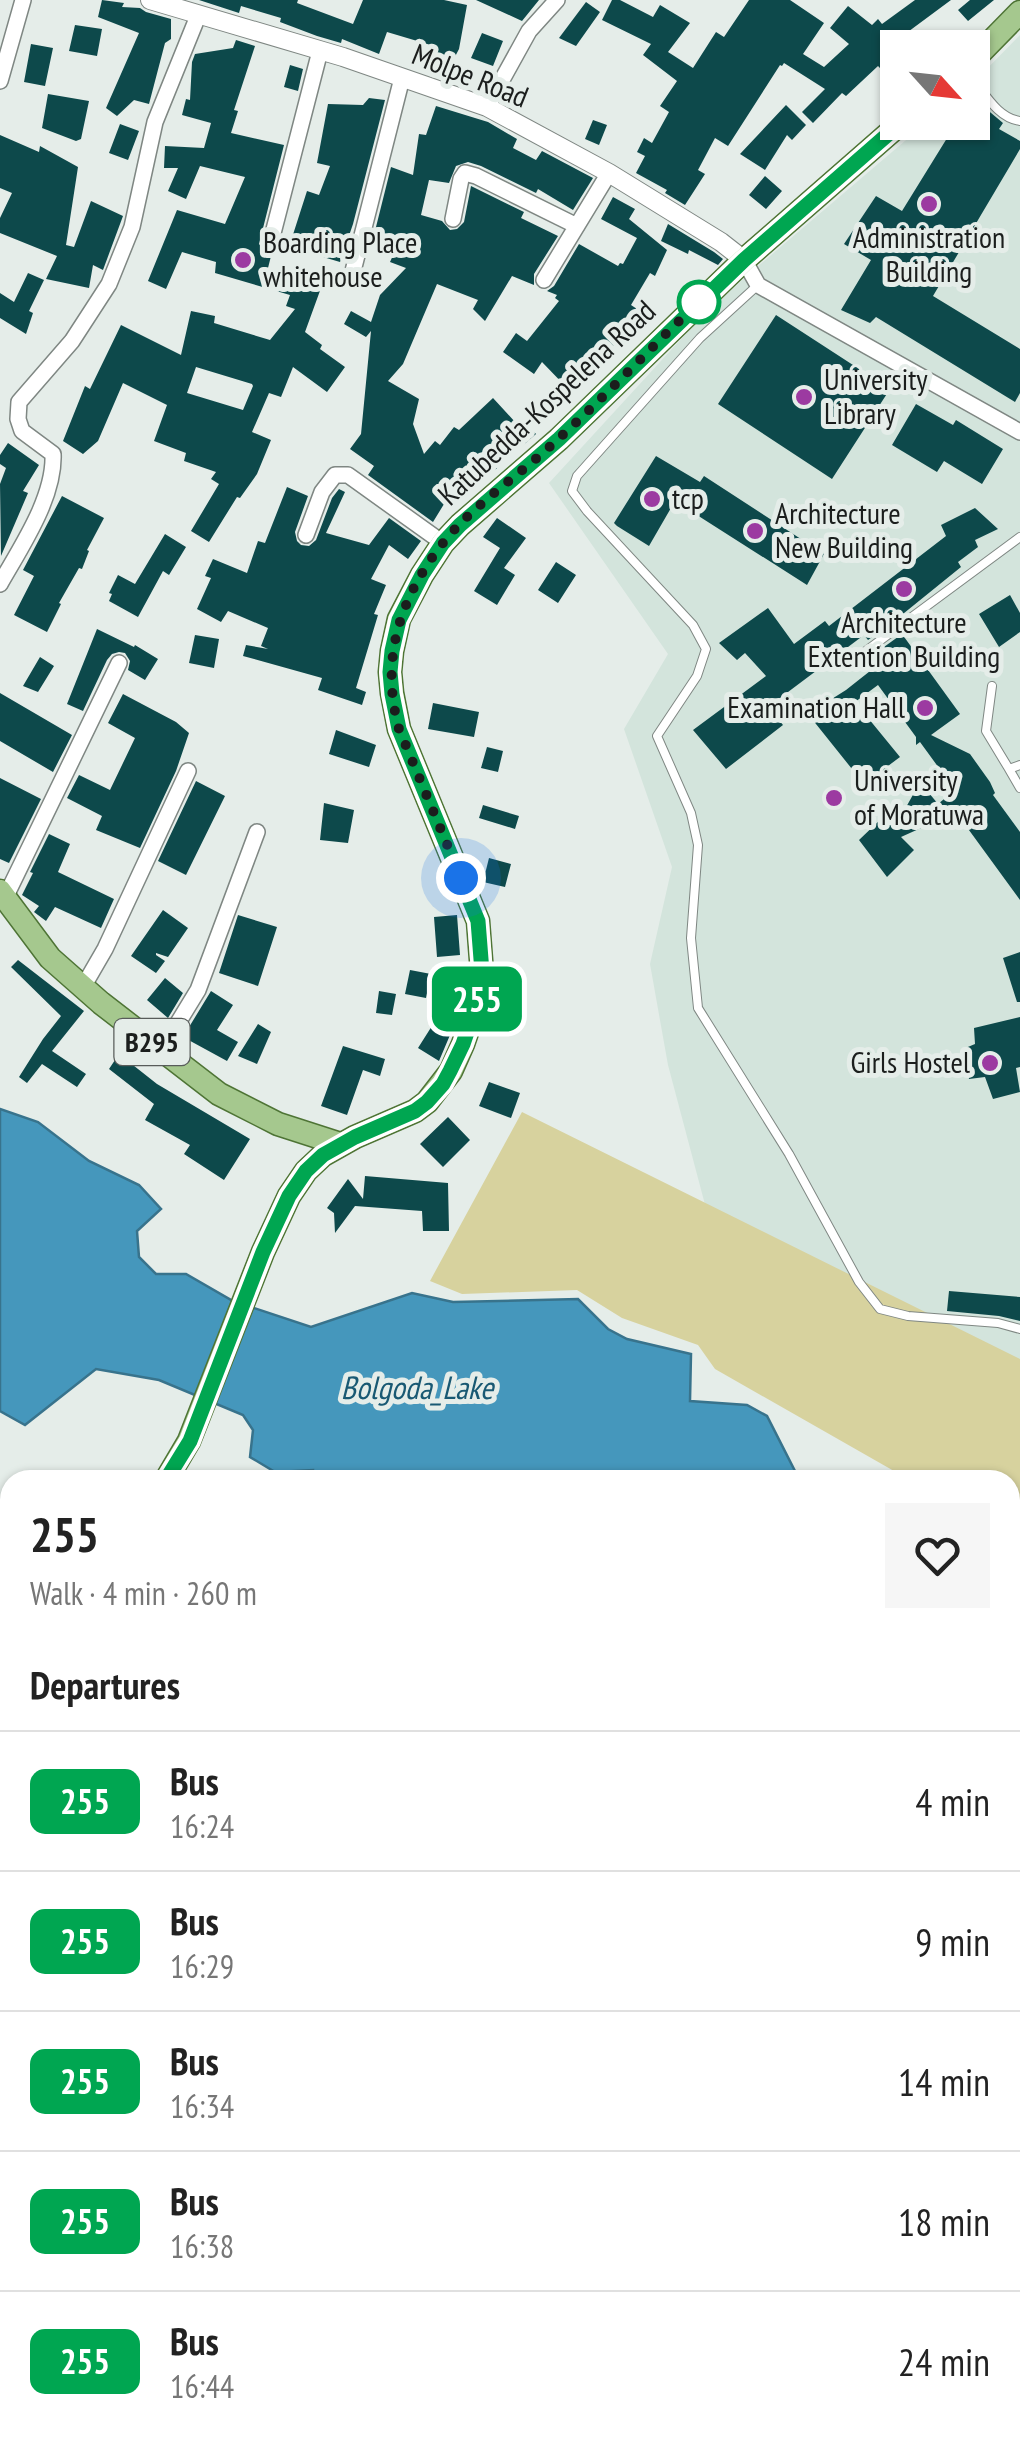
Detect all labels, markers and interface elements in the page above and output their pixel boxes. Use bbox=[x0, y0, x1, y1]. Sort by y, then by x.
north arrow bbox=[880, 30, 990, 140]
map controls bbox=[880, 30, 990, 140]
street label: Molpe Road bbox=[407, 34, 534, 116]
marker: Administration Building bbox=[918, 193, 940, 215]
place label: Administration Building bbox=[853, 217, 1005, 290]
place label: Boarding Place whitehouse bbox=[263, 222, 417, 295]
marker: Boarding Place whitehouse bbox=[232, 249, 254, 271]
unlabelled marker bbox=[678, 281, 720, 323]
street label: Katubedda-Kospelena Road bbox=[429, 291, 663, 513]
place label: University Library bbox=[824, 359, 928, 432]
marker: University Library bbox=[793, 386, 815, 408]
place label: tcp bbox=[672, 478, 704, 517]
marker: tcp bbox=[641, 488, 663, 510]
place label: Architecture New Building bbox=[775, 493, 913, 566]
marker: Architecture New Building bbox=[744, 520, 766, 542]
marker: Architecture Extention Building bbox=[893, 578, 915, 600]
place label: Architecture Extention Building bbox=[808, 602, 1000, 675]
place label: Examination Hall bbox=[727, 687, 905, 726]
marker: Examination Hall bbox=[914, 697, 936, 719]
place label: University of Moratuwa bbox=[854, 760, 984, 833]
marker: University of Moratuwa bbox=[823, 787, 845, 809]
your location bbox=[436, 853, 486, 903]
line badge: 255 bbox=[420, 966, 534, 1032]
text: 255 bbox=[452, 976, 502, 1022]
road number: B295 bbox=[114, 1019, 190, 1065]
place label: Girls Hostel bbox=[850, 1042, 970, 1081]
marker: Girls Hostel bbox=[979, 1052, 1001, 1074]
water label: Bolgoda_Lake bbox=[341, 1366, 495, 1408]
text: 255 bbox=[30, 1503, 99, 1565]
button: heart bbox=[885, 1503, 990, 1608]
text: Walk · 4 min · 260 m bbox=[30, 1572, 257, 1614]
text: Departures bbox=[30, 1660, 180, 1709]
text: Bus bbox=[170, 1756, 219, 1805]
text: 4 min bbox=[915, 1777, 990, 1826]
text: 255 bbox=[60, 1778, 110, 1824]
text: 16:24 bbox=[170, 1805, 234, 1847]
text: Bus bbox=[170, 1896, 219, 1945]
text: 9 min bbox=[915, 1917, 990, 1966]
text: 255 bbox=[60, 1918, 110, 1964]
text: 16:29 bbox=[170, 1945, 234, 1987]
text: Bus bbox=[170, 2036, 219, 2085]
text: 14 min bbox=[898, 2057, 990, 2106]
text: 255 bbox=[60, 2058, 110, 2104]
text: 16:34 bbox=[170, 2085, 234, 2127]
text: Bus bbox=[170, 2176, 219, 2225]
text: 18 min bbox=[898, 2197, 990, 2246]
text: 255 bbox=[60, 2198, 110, 2244]
text: 16:38 bbox=[170, 2225, 234, 2267]
text: Bus bbox=[170, 2316, 219, 2365]
text: 24 min bbox=[898, 2337, 990, 2386]
text: 255 bbox=[60, 2338, 110, 2384]
text: 16:44 bbox=[170, 2365, 234, 2407]

